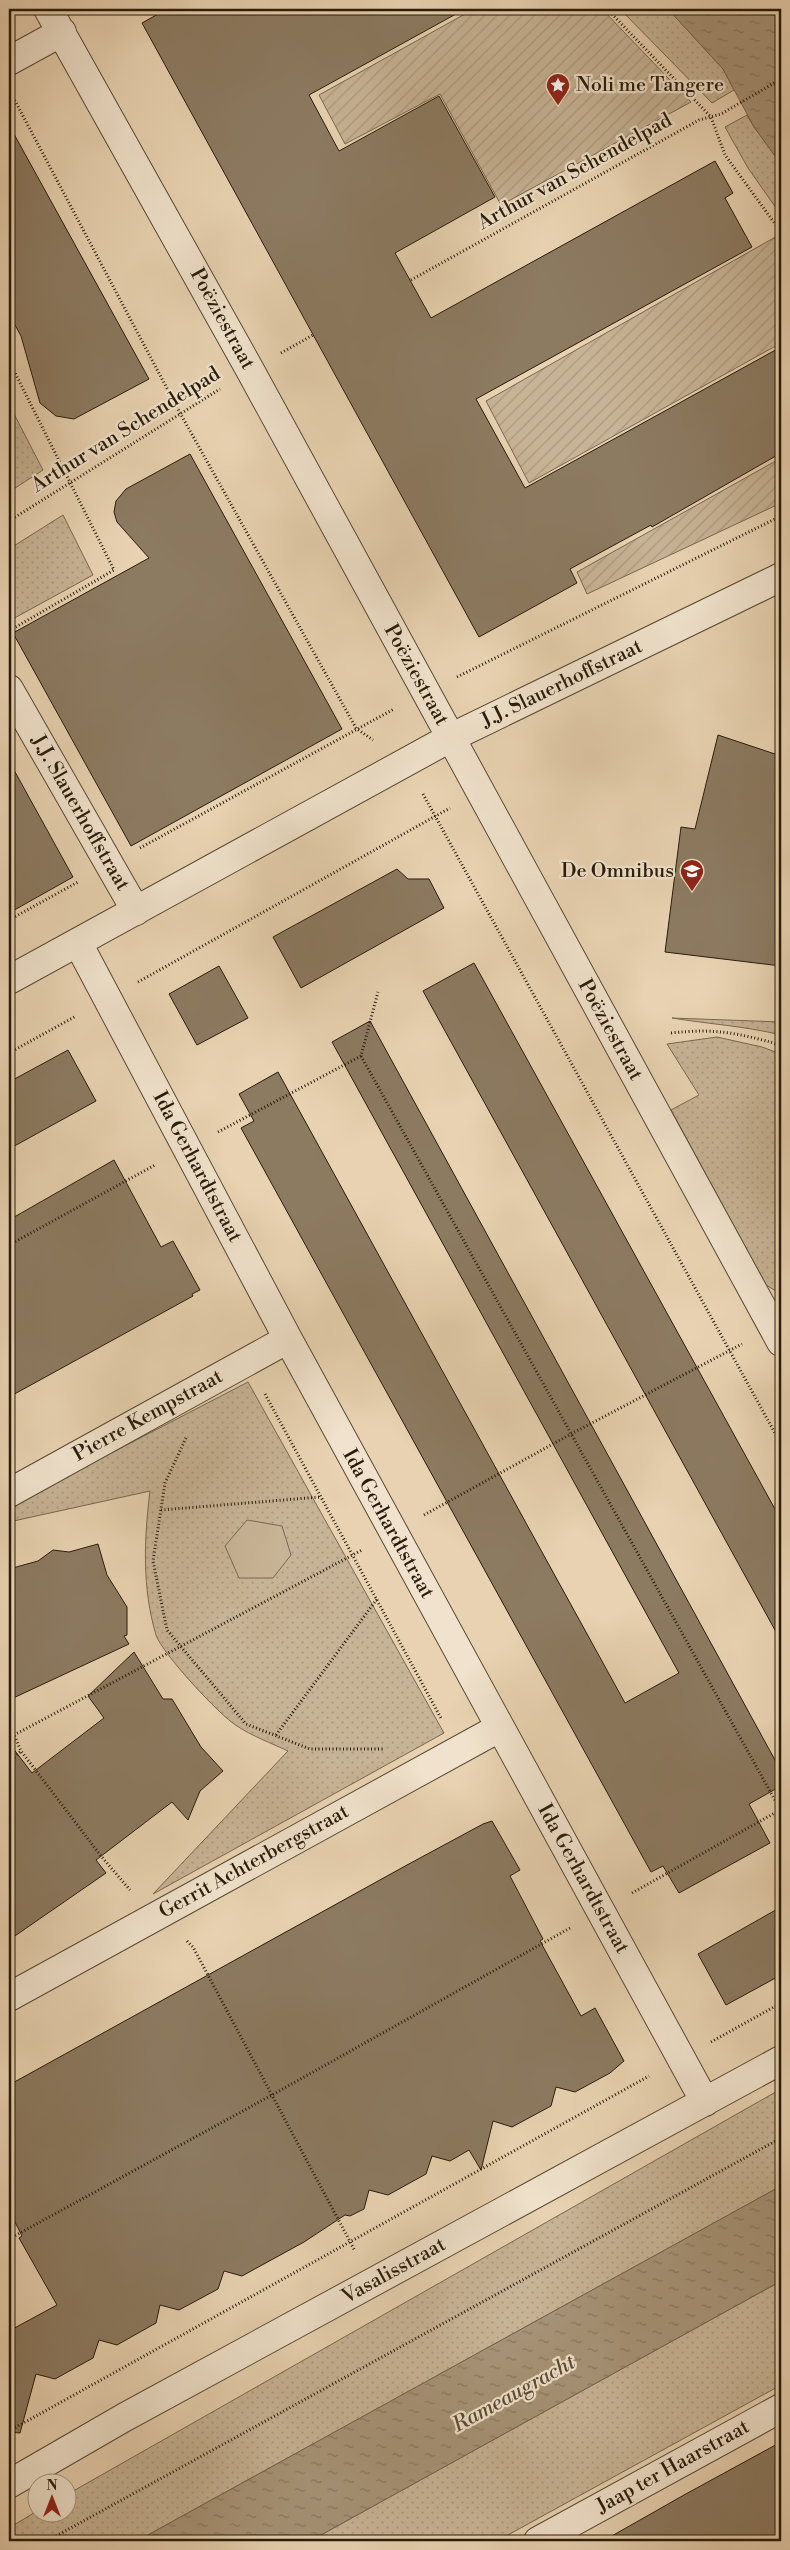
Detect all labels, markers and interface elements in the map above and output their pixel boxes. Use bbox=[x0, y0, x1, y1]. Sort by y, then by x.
place icon: Noli me Tangere bbox=[545, 72, 571, 106]
place label: Noli me Tangere bbox=[576, 73, 724, 98]
street label: Arthur van Schendelpad bbox=[473, 108, 677, 236]
street label: Poëziestraat bbox=[184, 264, 260, 374]
street label: Arthur van Schendelpad bbox=[26, 361, 226, 499]
street label: Poëziestraat bbox=[378, 620, 454, 730]
street label: J.J. Slauerhoffstraat bbox=[476, 634, 647, 734]
street label: J.J. Slauerhoffstraat bbox=[25, 730, 135, 895]
school or university icon: De Omnibus bbox=[679, 858, 705, 892]
place label: De Omnibus bbox=[561, 859, 674, 884]
street label: Poëziestraat bbox=[572, 975, 648, 1085]
street label: Ida Gerhardtstraat bbox=[147, 1087, 247, 1247]
street label: Pierre Kempstraat bbox=[69, 1364, 227, 1468]
street label: Ida Gerhardtstraat bbox=[337, 1445, 439, 1603]
street label: Gerrit Achterbergstraat bbox=[155, 1799, 353, 1925]
street label: Ida Gerhardtstraat bbox=[532, 1800, 634, 1958]
street label: Vasalisstraat bbox=[337, 2232, 450, 2310]
water label: Rameaugracht bbox=[447, 2349, 581, 2439]
street label: Jaap ter Haarstraat bbox=[591, 2415, 754, 2520]
north arrow bbox=[28, 2472, 78, 2522]
text: N bbox=[46, 2477, 58, 2495]

